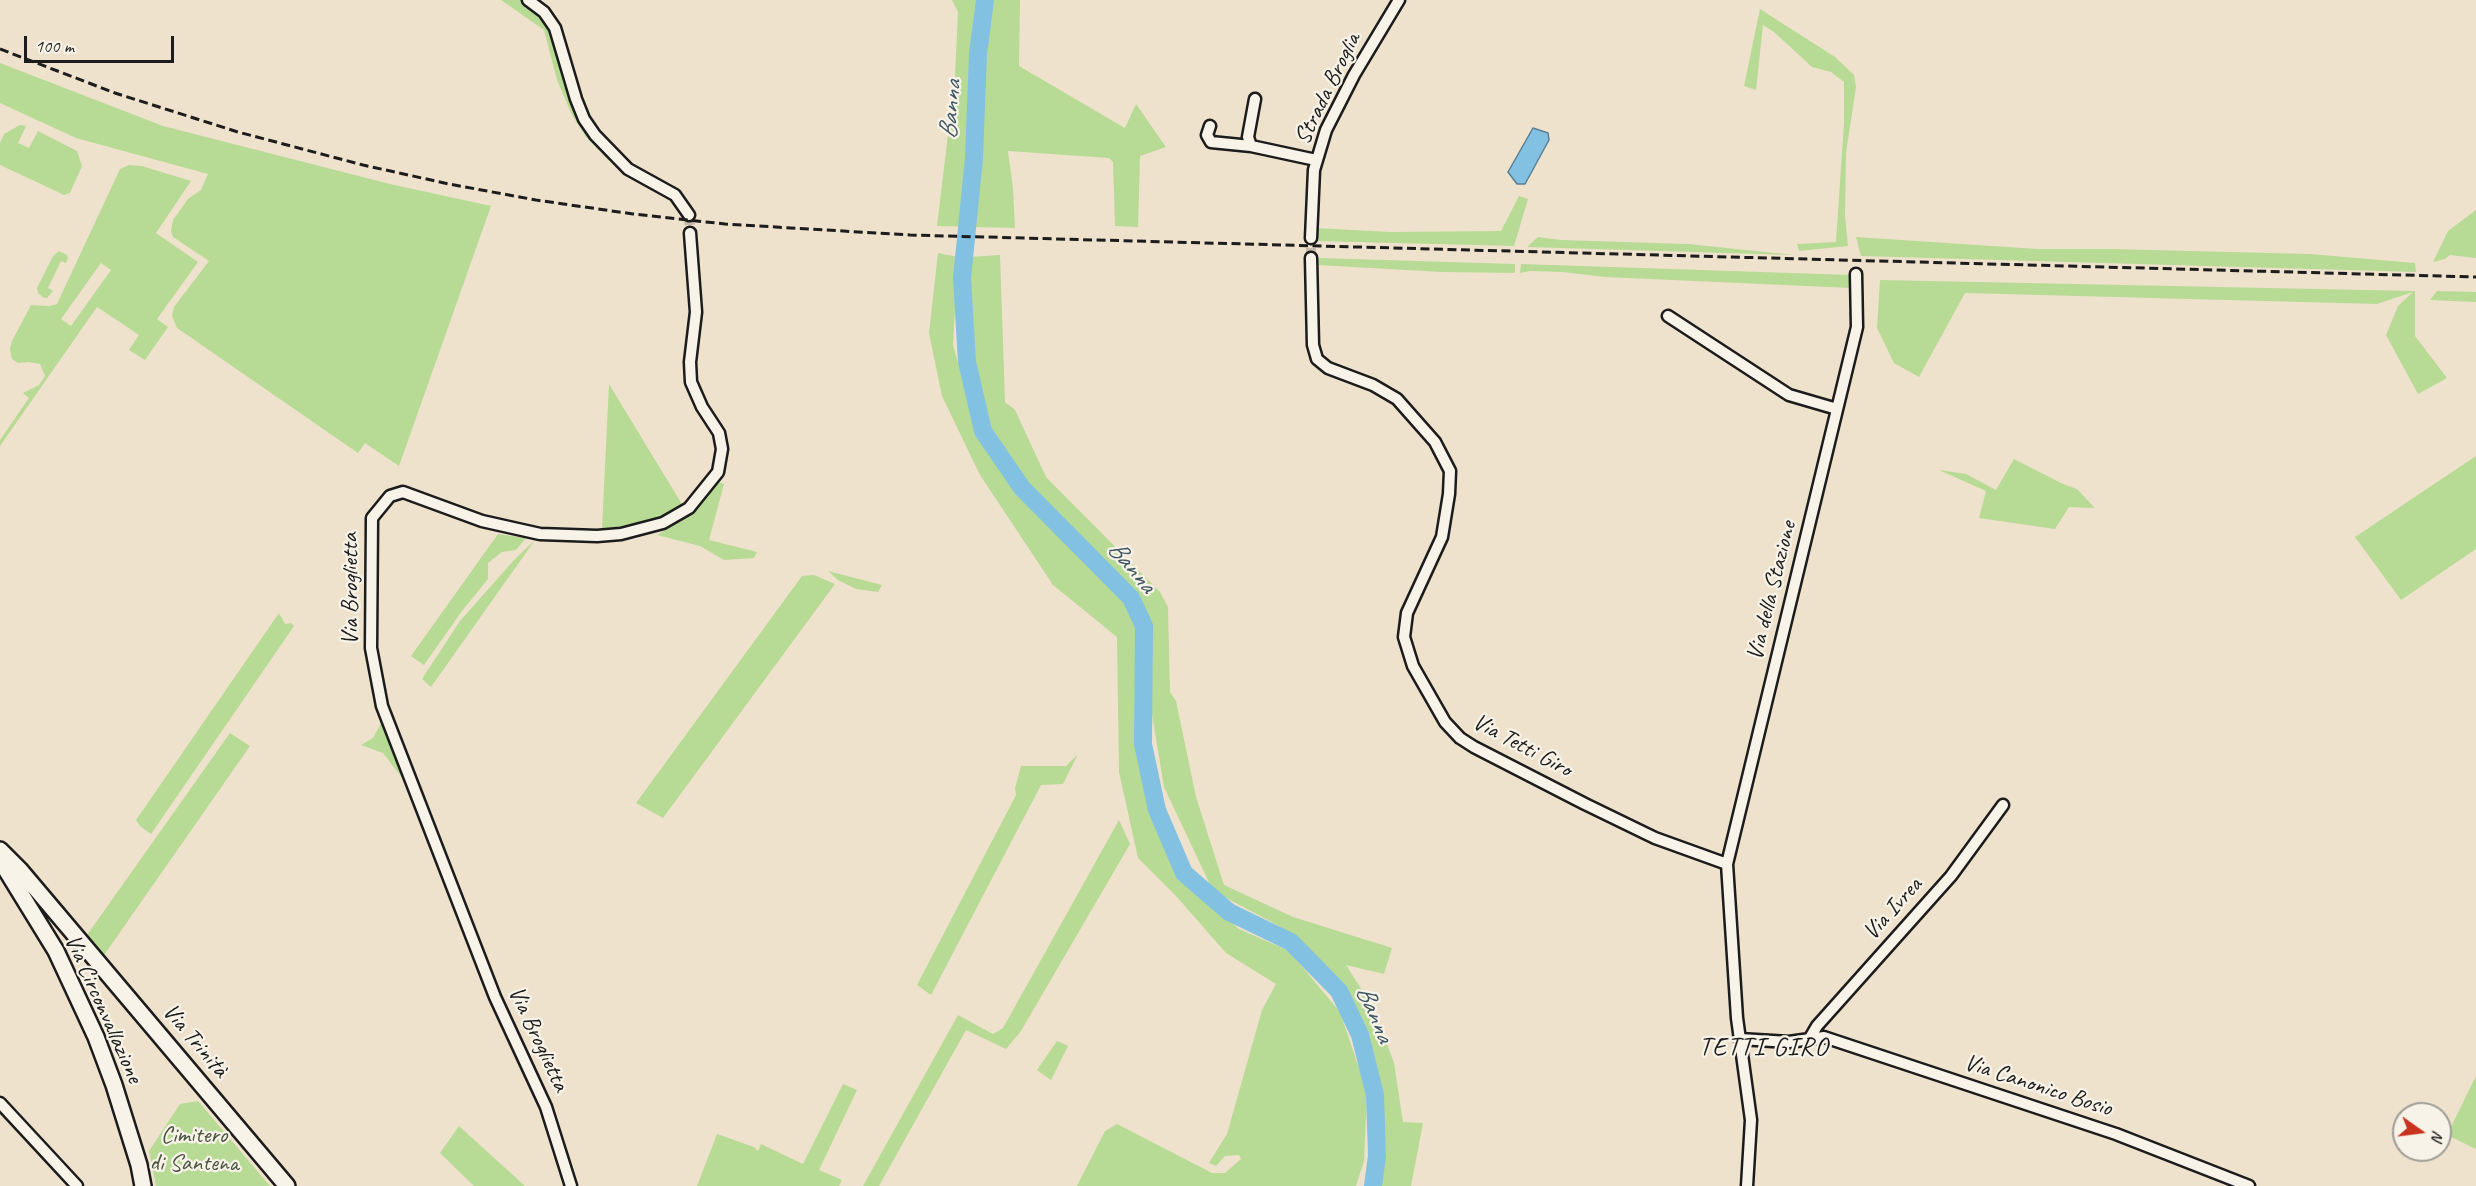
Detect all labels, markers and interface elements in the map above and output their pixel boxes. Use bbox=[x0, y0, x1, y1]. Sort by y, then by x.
scale bar bbox=[27, 24, 177, 62]
street label: Strada Broglia bbox=[1289, 29, 1367, 149]
text: 100 m bbox=[35, 35, 74, 57]
water label: Banna bbox=[933, 79, 969, 141]
street label: Via della Stazione bbox=[1741, 519, 1803, 663]
street label: Via Broglietta bbox=[337, 533, 365, 645]
water label: Banna bbox=[1100, 534, 1162, 600]
street label: Via Tetti Giro bbox=[1468, 708, 1576, 784]
street label: Via Ivrea bbox=[1857, 872, 1929, 946]
street label: Via Circonvallazione bbox=[57, 930, 149, 1088]
water label: Banna bbox=[1348, 981, 1400, 1047]
street label: Via Broglietta bbox=[501, 982, 575, 1096]
street label: Via Trinità bbox=[156, 998, 234, 1084]
district label: TETTI GIRO bbox=[1700, 1032, 1828, 1064]
street label: Via Canonico Bosio bbox=[1961, 1049, 2115, 1123]
north arrow bbox=[2392, 1102, 2452, 1162]
park label: Cimitero di Santena bbox=[150, 1122, 238, 1178]
text: N bbox=[2427, 1129, 2448, 1143]

